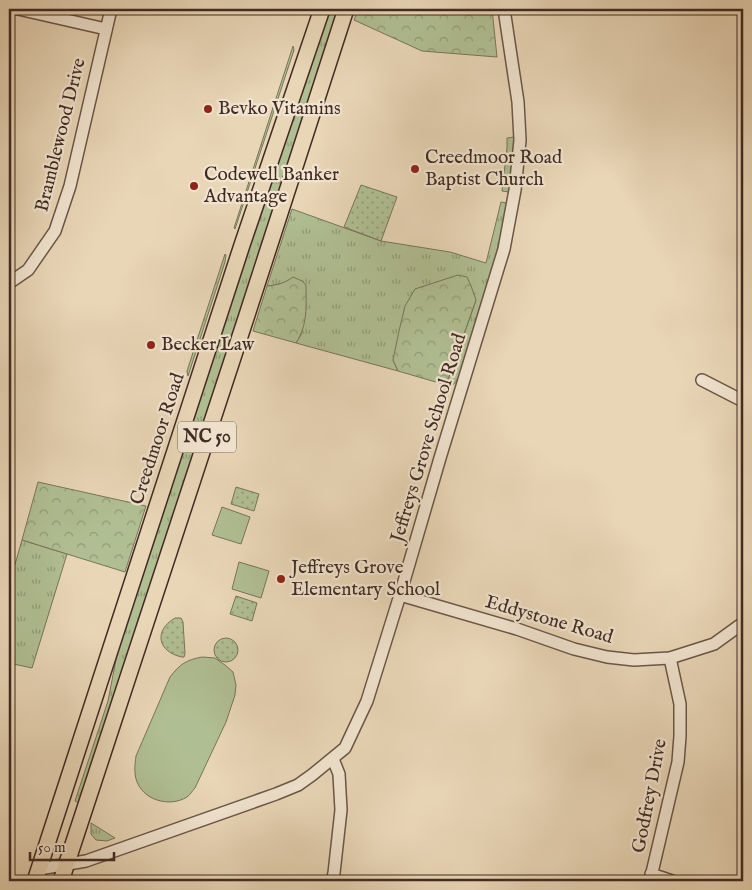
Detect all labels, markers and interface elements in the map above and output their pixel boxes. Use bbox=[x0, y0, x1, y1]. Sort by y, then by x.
street label: Bramblewood Drive bbox=[30, 55, 92, 214]
place label: Bevko Vitamins bbox=[218, 97, 341, 121]
marker: Bevko Vitamins bbox=[202, 103, 214, 115]
place label: Creedmoor Road Baptist Church bbox=[425, 146, 563, 192]
place label: Codewell Banker Advantage bbox=[203, 163, 339, 209]
marker: Creedmoor Road Baptist Church bbox=[409, 163, 421, 175]
marker: Codewell Banker Advantage bbox=[188, 180, 200, 192]
street label: Jeffreys Grove School Road bbox=[385, 330, 472, 547]
place label: Becker Law bbox=[161, 333, 255, 357]
marker: Becker Law bbox=[145, 339, 157, 351]
street label: Creedmoor Road bbox=[125, 369, 191, 508]
road number: NC 50 bbox=[178, 422, 236, 452]
place label: Jeffreys Grove Elementary School bbox=[289, 556, 441, 602]
marker: Jeffreys Grove Elementary School bbox=[275, 573, 287, 585]
street label: Eddystone Road bbox=[482, 590, 617, 650]
street label: Godfrey Drive bbox=[627, 737, 673, 855]
scale bar bbox=[30, 830, 114, 862]
text: 50 m bbox=[38, 838, 66, 857]

